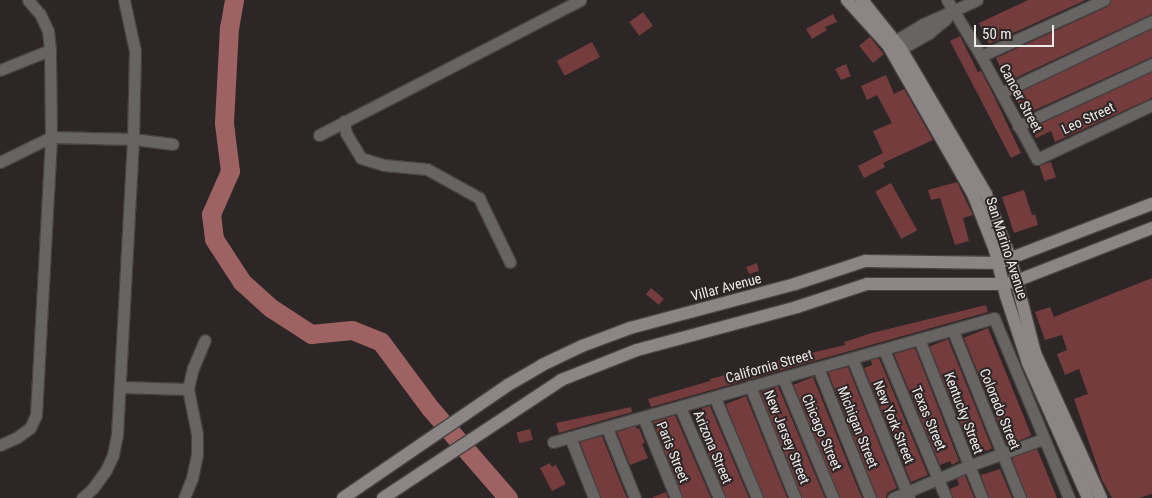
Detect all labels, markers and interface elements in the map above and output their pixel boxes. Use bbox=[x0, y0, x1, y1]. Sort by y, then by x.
scale bar bbox=[977, 15, 1057, 47]
text: 50 m bbox=[982, 25, 1012, 43]
street label: Cancer Street bbox=[996, 61, 1046, 135]
street label: Leo Street bbox=[1059, 98, 1117, 138]
street label: San Marino Avenue bbox=[983, 195, 1031, 301]
street label: Villar Avenue bbox=[689, 270, 763, 304]
street label: California Street bbox=[724, 346, 814, 386]
street label: Colorado Street bbox=[976, 366, 1024, 452]
street label: Kentucky Street bbox=[941, 370, 987, 456]
street label: New York Street bbox=[870, 378, 918, 466]
street label: Texas Street bbox=[908, 383, 950, 453]
street label: Michigan Street bbox=[834, 384, 882, 470]
street label: New Jersey Street bbox=[761, 388, 813, 486]
street label: Chicago Street bbox=[798, 391, 846, 473]
street label: Arizona Street bbox=[690, 408, 736, 486]
street label: Paris Street bbox=[653, 419, 693, 485]

